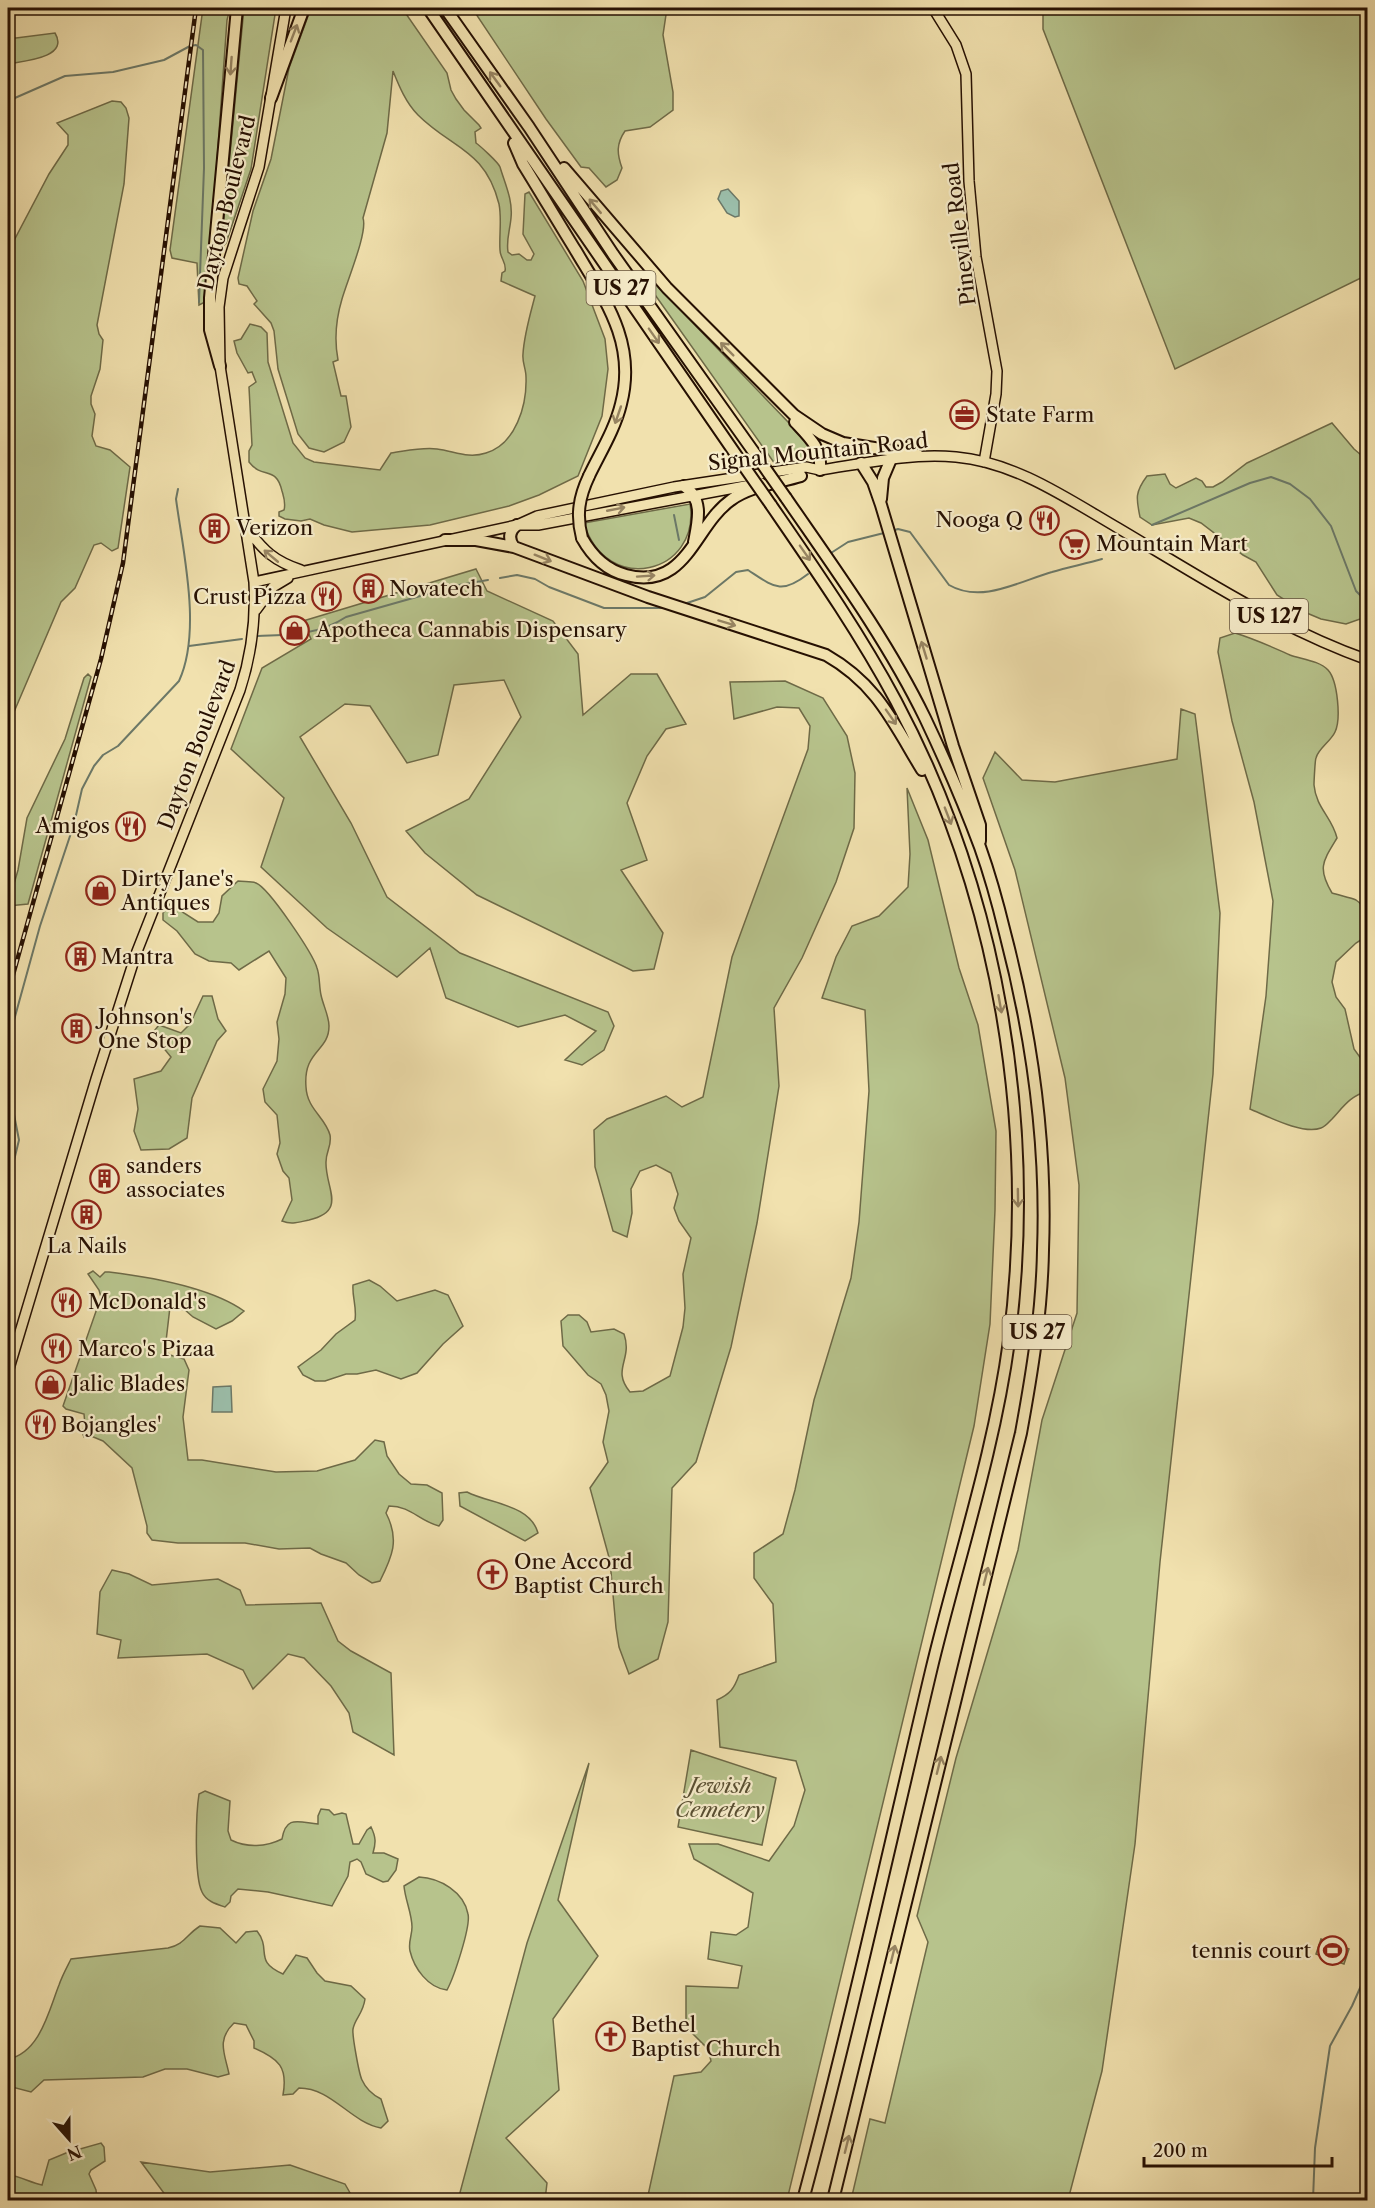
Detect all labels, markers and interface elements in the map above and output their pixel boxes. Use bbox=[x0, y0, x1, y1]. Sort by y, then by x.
one-way arrow bbox=[289, 24, 300, 43]
one-way arrow bbox=[226, 55, 237, 75]
one-way arrow bbox=[489, 72, 501, 88]
street label: Dayton Boulevard bbox=[193, 113, 260, 293]
street label: Pineville Road bbox=[938, 161, 981, 307]
one-way arrow bbox=[588, 198, 601, 214]
road number: US 27 bbox=[586, 271, 656, 305]
one-way arrow bbox=[648, 327, 660, 343]
one-way arrow bbox=[719, 342, 734, 356]
office icon: State Farm bbox=[949, 399, 981, 431]
place label: State Farm bbox=[986, 402, 1095, 427]
one-way arrow bbox=[611, 405, 622, 423]
street label: Signal Mountain Road bbox=[707, 427, 930, 476]
one-way arrow bbox=[605, 503, 625, 514]
restaurant icon: Nooga Q bbox=[1028, 504, 1060, 536]
place label: Nooga Q bbox=[936, 507, 1023, 532]
building icon: Verizon bbox=[199, 512, 231, 544]
place label: Verizon bbox=[235, 515, 313, 540]
supermarket icon: Mountain Mart bbox=[1059, 528, 1091, 560]
place label: Mountain Mart bbox=[1096, 531, 1248, 556]
one-way arrow bbox=[799, 545, 811, 561]
one-way arrow bbox=[264, 549, 279, 563]
one-way arrow bbox=[533, 553, 552, 564]
one-way arrow bbox=[635, 570, 655, 581]
building icon: Novatech bbox=[352, 573, 384, 605]
place label: Novatech bbox=[389, 576, 483, 601]
restaurant icon: Crust Pizza bbox=[311, 581, 343, 613]
place label: Crust Pizza bbox=[193, 584, 307, 609]
road number: US 127 bbox=[1230, 599, 1308, 633]
shop icon: Apotheca Cannabis Dispensary bbox=[279, 614, 311, 646]
place label: Apotheca Cannabis Dispensary bbox=[315, 617, 627, 642]
one-way arrow bbox=[717, 618, 736, 629]
one-way arrow bbox=[918, 641, 929, 660]
street label: Dayton Boulevard bbox=[153, 656, 240, 833]
one-way arrow bbox=[885, 708, 897, 724]
one-way arrow bbox=[943, 806, 954, 825]
restaurant icon: Amigos bbox=[115, 810, 147, 842]
place label: Amigos bbox=[34, 813, 110, 838]
place label: Dirty Jane's Antiques bbox=[120, 866, 234, 915]
shop icon: Dirty Jane's Antiques bbox=[84, 875, 116, 907]
building icon: Mantra bbox=[64, 941, 96, 973]
place label: Mantra bbox=[101, 944, 174, 969]
one-way arrow bbox=[994, 993, 1005, 1013]
place label: Johnson's One Stop bbox=[95, 1004, 193, 1053]
building icon: Johnson's One Stop bbox=[61, 1013, 93, 1045]
place label: sanders associates bbox=[126, 1153, 225, 1202]
building icon: sanders associates bbox=[89, 1162, 121, 1194]
one-way arrow bbox=[1012, 1187, 1024, 1207]
building icon: La Nails bbox=[71, 1199, 103, 1231]
place label: La Nails bbox=[47, 1233, 127, 1258]
restaurant icon: McDonald's bbox=[51, 1286, 83, 1318]
place label: McDonald's bbox=[88, 1289, 206, 1314]
road number: US 27 bbox=[1002, 1315, 1072, 1349]
restaurant icon: Marco's Pizaa bbox=[41, 1333, 73, 1365]
place label: Marco's Pizaa bbox=[78, 1336, 216, 1361]
shop icon: Jalic Blades bbox=[35, 1368, 67, 1400]
place label: Jalic Blades bbox=[69, 1371, 185, 1396]
restaurant icon: Bojangles' bbox=[24, 1409, 56, 1441]
place label: Bojangles' bbox=[61, 1412, 162, 1437]
place label: One Accord Baptist Church bbox=[514, 1549, 664, 1598]
church icon: One Accord Baptist Church bbox=[477, 1558, 509, 1590]
one-way arrow bbox=[980, 1566, 992, 1585]
one-way arrow bbox=[933, 1756, 945, 1775]
park label: Jewish Cemetery bbox=[675, 1773, 765, 1822]
sports icon: tennis court bbox=[1316, 1935, 1348, 1967]
place label: tennis court bbox=[1191, 1938, 1312, 1963]
one-way arrow bbox=[887, 1945, 899, 1964]
place label: Bethel Baptist Church bbox=[631, 2012, 781, 2061]
church icon: Bethel Baptist Church bbox=[594, 2021, 626, 2053]
north arrow bbox=[39, 2109, 99, 2169]
scale bar bbox=[1144, 2130, 1332, 2168]
one-way arrow bbox=[841, 2134, 853, 2153]
text: 200 m bbox=[1153, 2140, 1208, 2162]
text: N bbox=[64, 2141, 84, 2165]

